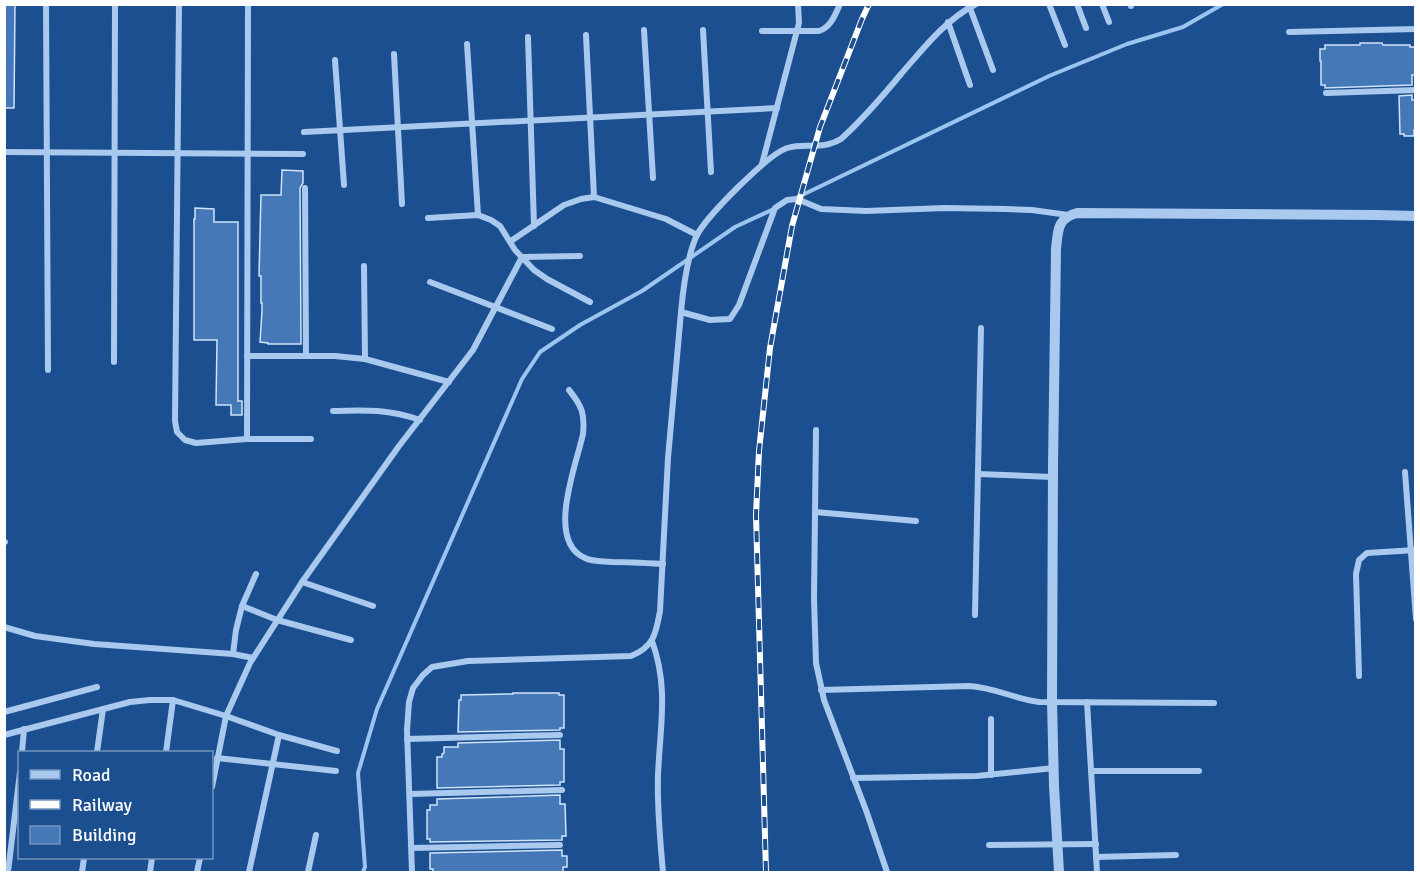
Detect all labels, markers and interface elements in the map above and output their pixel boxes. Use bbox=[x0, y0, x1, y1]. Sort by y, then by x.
legend bbox=[18, 751, 213, 859]
text: Road bbox=[72, 764, 111, 786]
text: Railway bbox=[72, 794, 133, 816]
text: Building bbox=[72, 824, 136, 846]

